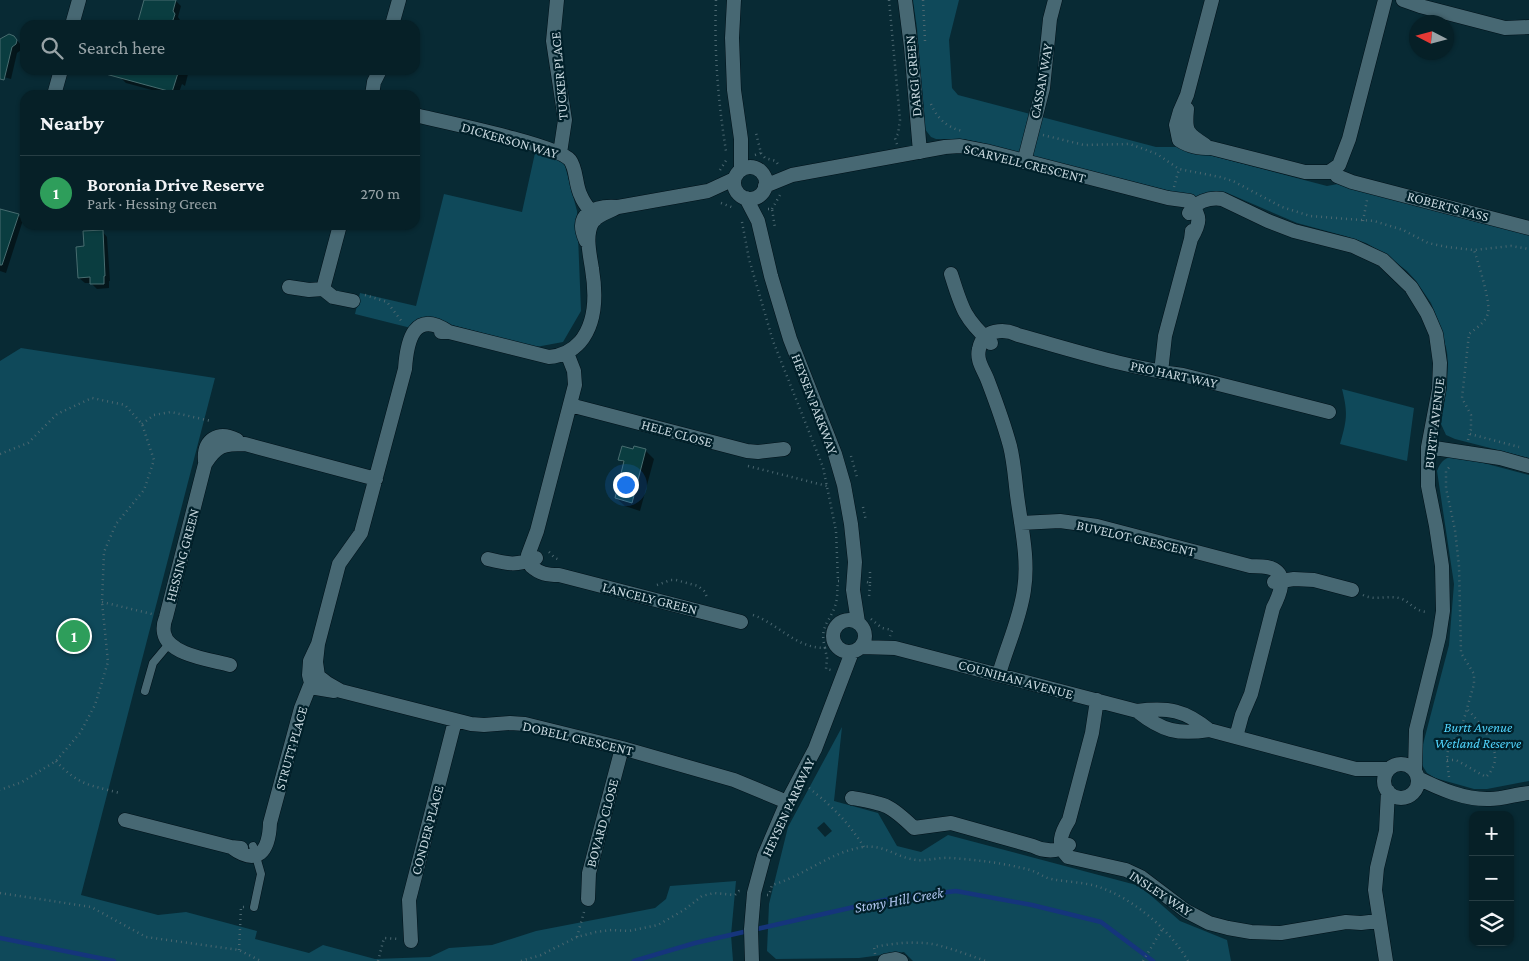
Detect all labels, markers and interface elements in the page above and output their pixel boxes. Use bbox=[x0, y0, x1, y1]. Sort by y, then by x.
north arrow bbox=[1409, 15, 1454, 60]
search box bbox=[20, 20, 420, 75]
street label: TUCKER PLACE bbox=[547, 31, 571, 121]
icon: search bbox=[38, 34, 66, 62]
street label: DARGI GREEN bbox=[901, 35, 925, 117]
text: Search here bbox=[78, 37, 165, 58]
street label: CASSAN WAY bbox=[1027, 42, 1056, 120]
text: Nearby bbox=[40, 111, 104, 135]
street label: DICKERSON WAY bbox=[460, 119, 561, 162]
street label: SCARVELL CRESCENT bbox=[962, 140, 1088, 186]
text: Boronia Drive Reserve bbox=[87, 174, 264, 195]
text: 1 bbox=[53, 185, 59, 202]
text: 270 m bbox=[361, 185, 400, 202]
street label: ROBERTS PASS bbox=[1405, 187, 1491, 225]
text: Park · Hessing Green bbox=[87, 195, 217, 212]
street label: HEYSEN PARKWAY bbox=[788, 351, 842, 457]
street label: PRO HART WAY bbox=[1129, 357, 1220, 391]
street label: BURTT AVENUE bbox=[1421, 376, 1448, 469]
street label: HELE CLOSE bbox=[640, 416, 715, 450]
your location bbox=[613, 472, 639, 498]
street label: HESSING GREEN bbox=[162, 507, 202, 603]
street label: BUVELOT CRESCENT bbox=[1075, 517, 1197, 560]
street label: LANCELY GREEN bbox=[601, 578, 699, 618]
pin: 1 bbox=[58, 617, 90, 655]
street label: COUNIHAN AVENUE bbox=[957, 656, 1076, 702]
street label: STRUTT PLACE bbox=[271, 704, 311, 792]
street label: DOBELL CRESCENT bbox=[521, 717, 635, 759]
park label: Burtt Avenue Wetland Reserve bbox=[1435, 719, 1522, 751]
street label: HEYSEN PARKWAY bbox=[758, 755, 818, 859]
street label: BOVARD CLOSE bbox=[583, 777, 622, 869]
street label: CONDER PLACE bbox=[407, 783, 447, 876]
map controls bbox=[1469, 811, 1514, 946]
button: + bbox=[1469, 811, 1514, 856]
button: − bbox=[1469, 856, 1514, 901]
street label: INSLEY WAY bbox=[1127, 867, 1196, 920]
water label: Stony Hill Creek bbox=[853, 884, 946, 917]
button: layers bbox=[1469, 901, 1514, 946]

